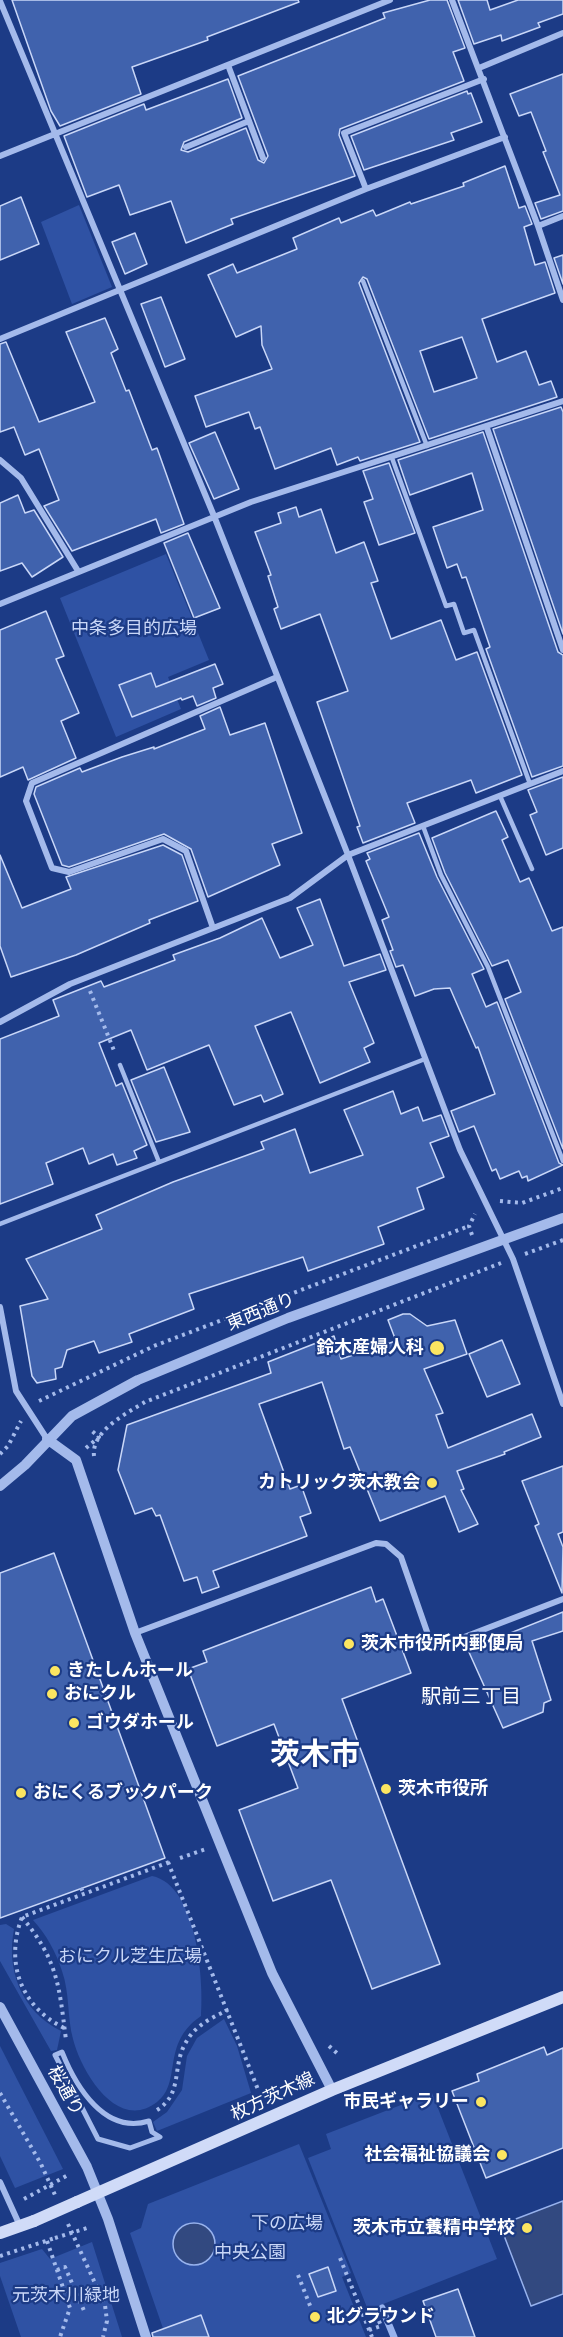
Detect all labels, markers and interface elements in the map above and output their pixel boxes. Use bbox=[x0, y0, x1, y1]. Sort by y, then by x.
park label: 中条多目的広場 bbox=[71, 618, 197, 640]
street label: 東西通り bbox=[224, 1289, 298, 1335]
place label: 鈴木産婦人科 bbox=[316, 1337, 424, 1359]
marker: 鈴木産婦人科 bbox=[428, 1339, 446, 1357]
place label: カトリック茨木教会 bbox=[258, 1472, 420, 1494]
marker: カトリック茨木教会 bbox=[425, 1476, 439, 1490]
place label: 茨木市役所内郵便局 bbox=[361, 1633, 523, 1655]
marker: 茨木市役所内郵便局 bbox=[342, 1637, 356, 1651]
place label: きたしんホール bbox=[67, 1660, 193, 1682]
marker: きたしんホール bbox=[48, 1664, 62, 1678]
place label: おにクル bbox=[64, 1683, 136, 1705]
district label: 駅前三丁目 bbox=[421, 1685, 521, 1709]
marker: おにクル bbox=[45, 1687, 59, 1701]
place label: ゴウダホール bbox=[86, 1712, 194, 1734]
marker: ゴウダホール bbox=[67, 1716, 81, 1730]
district label: 茨木市 bbox=[270, 1738, 360, 1774]
place label: 茨木市役所 bbox=[398, 1778, 488, 1800]
place label: おにくるブックパーク bbox=[33, 1782, 213, 1804]
marker: 茨木市役所 bbox=[379, 1782, 393, 1796]
marker: おにくるブックパーク bbox=[14, 1786, 28, 1800]
park label: おにクル芝生広場 bbox=[58, 1946, 202, 1968]
street label: 桜通り bbox=[42, 2062, 88, 2120]
street label: 枚方茨木線 bbox=[228, 2068, 318, 2126]
place label: 市民ギャラリー bbox=[343, 2091, 469, 2113]
marker: 市民ギャラリー bbox=[474, 2095, 488, 2109]
place label: 社会福祉協議会 bbox=[364, 2144, 490, 2166]
marker: 社会福祉協議会 bbox=[495, 2148, 509, 2162]
park label: 下の広場 bbox=[251, 2213, 323, 2235]
place label: 茨木市立養精中学校 bbox=[353, 2217, 515, 2239]
marker: 茨木市立養精中学校 bbox=[520, 2221, 534, 2235]
park label: 中央公園 bbox=[214, 2242, 286, 2264]
park label: 元茨木川緑地 bbox=[12, 2285, 120, 2307]
place label: 北グラウンド bbox=[327, 2306, 435, 2328]
marker: 北グラウンド bbox=[308, 2310, 322, 2324]

